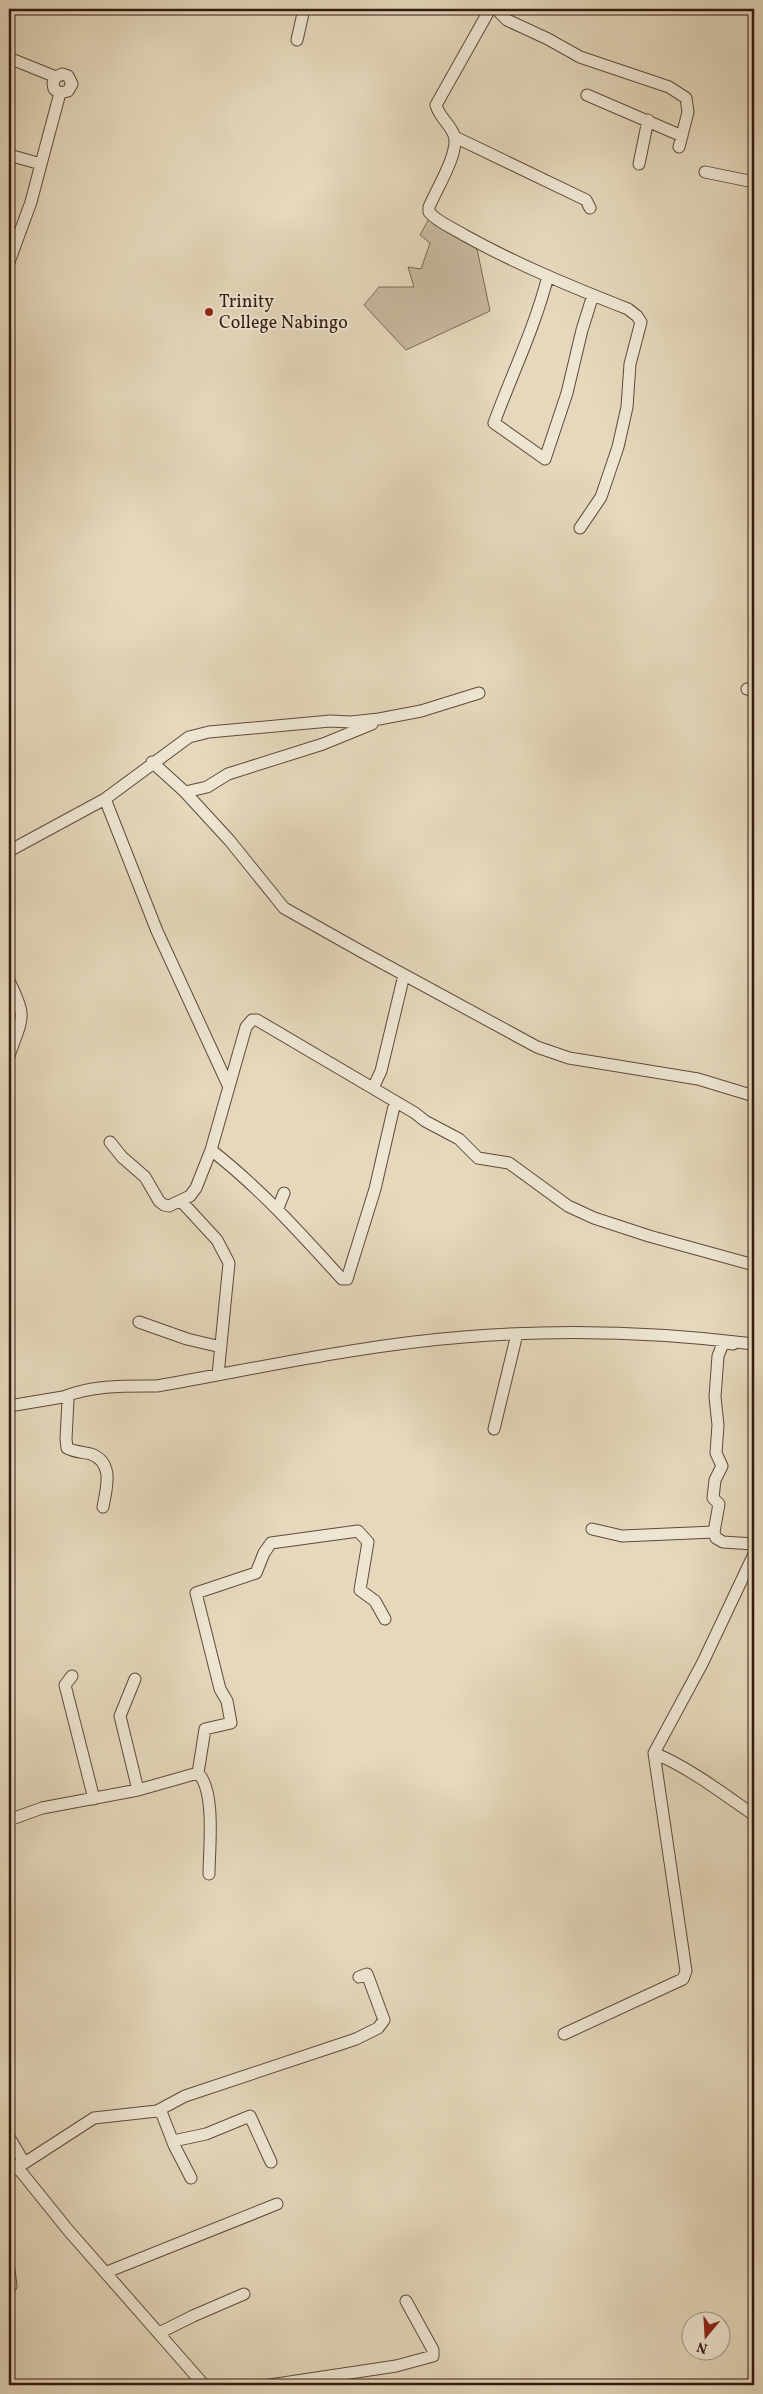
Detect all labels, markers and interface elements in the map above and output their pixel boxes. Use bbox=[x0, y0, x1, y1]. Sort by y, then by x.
place label: Trinity College Nabingo bbox=[219, 290, 348, 336]
marker: Trinity College Nabingo bbox=[203, 306, 215, 318]
north arrow bbox=[680, 2312, 730, 2362]
text: N bbox=[695, 2336, 710, 2358]

